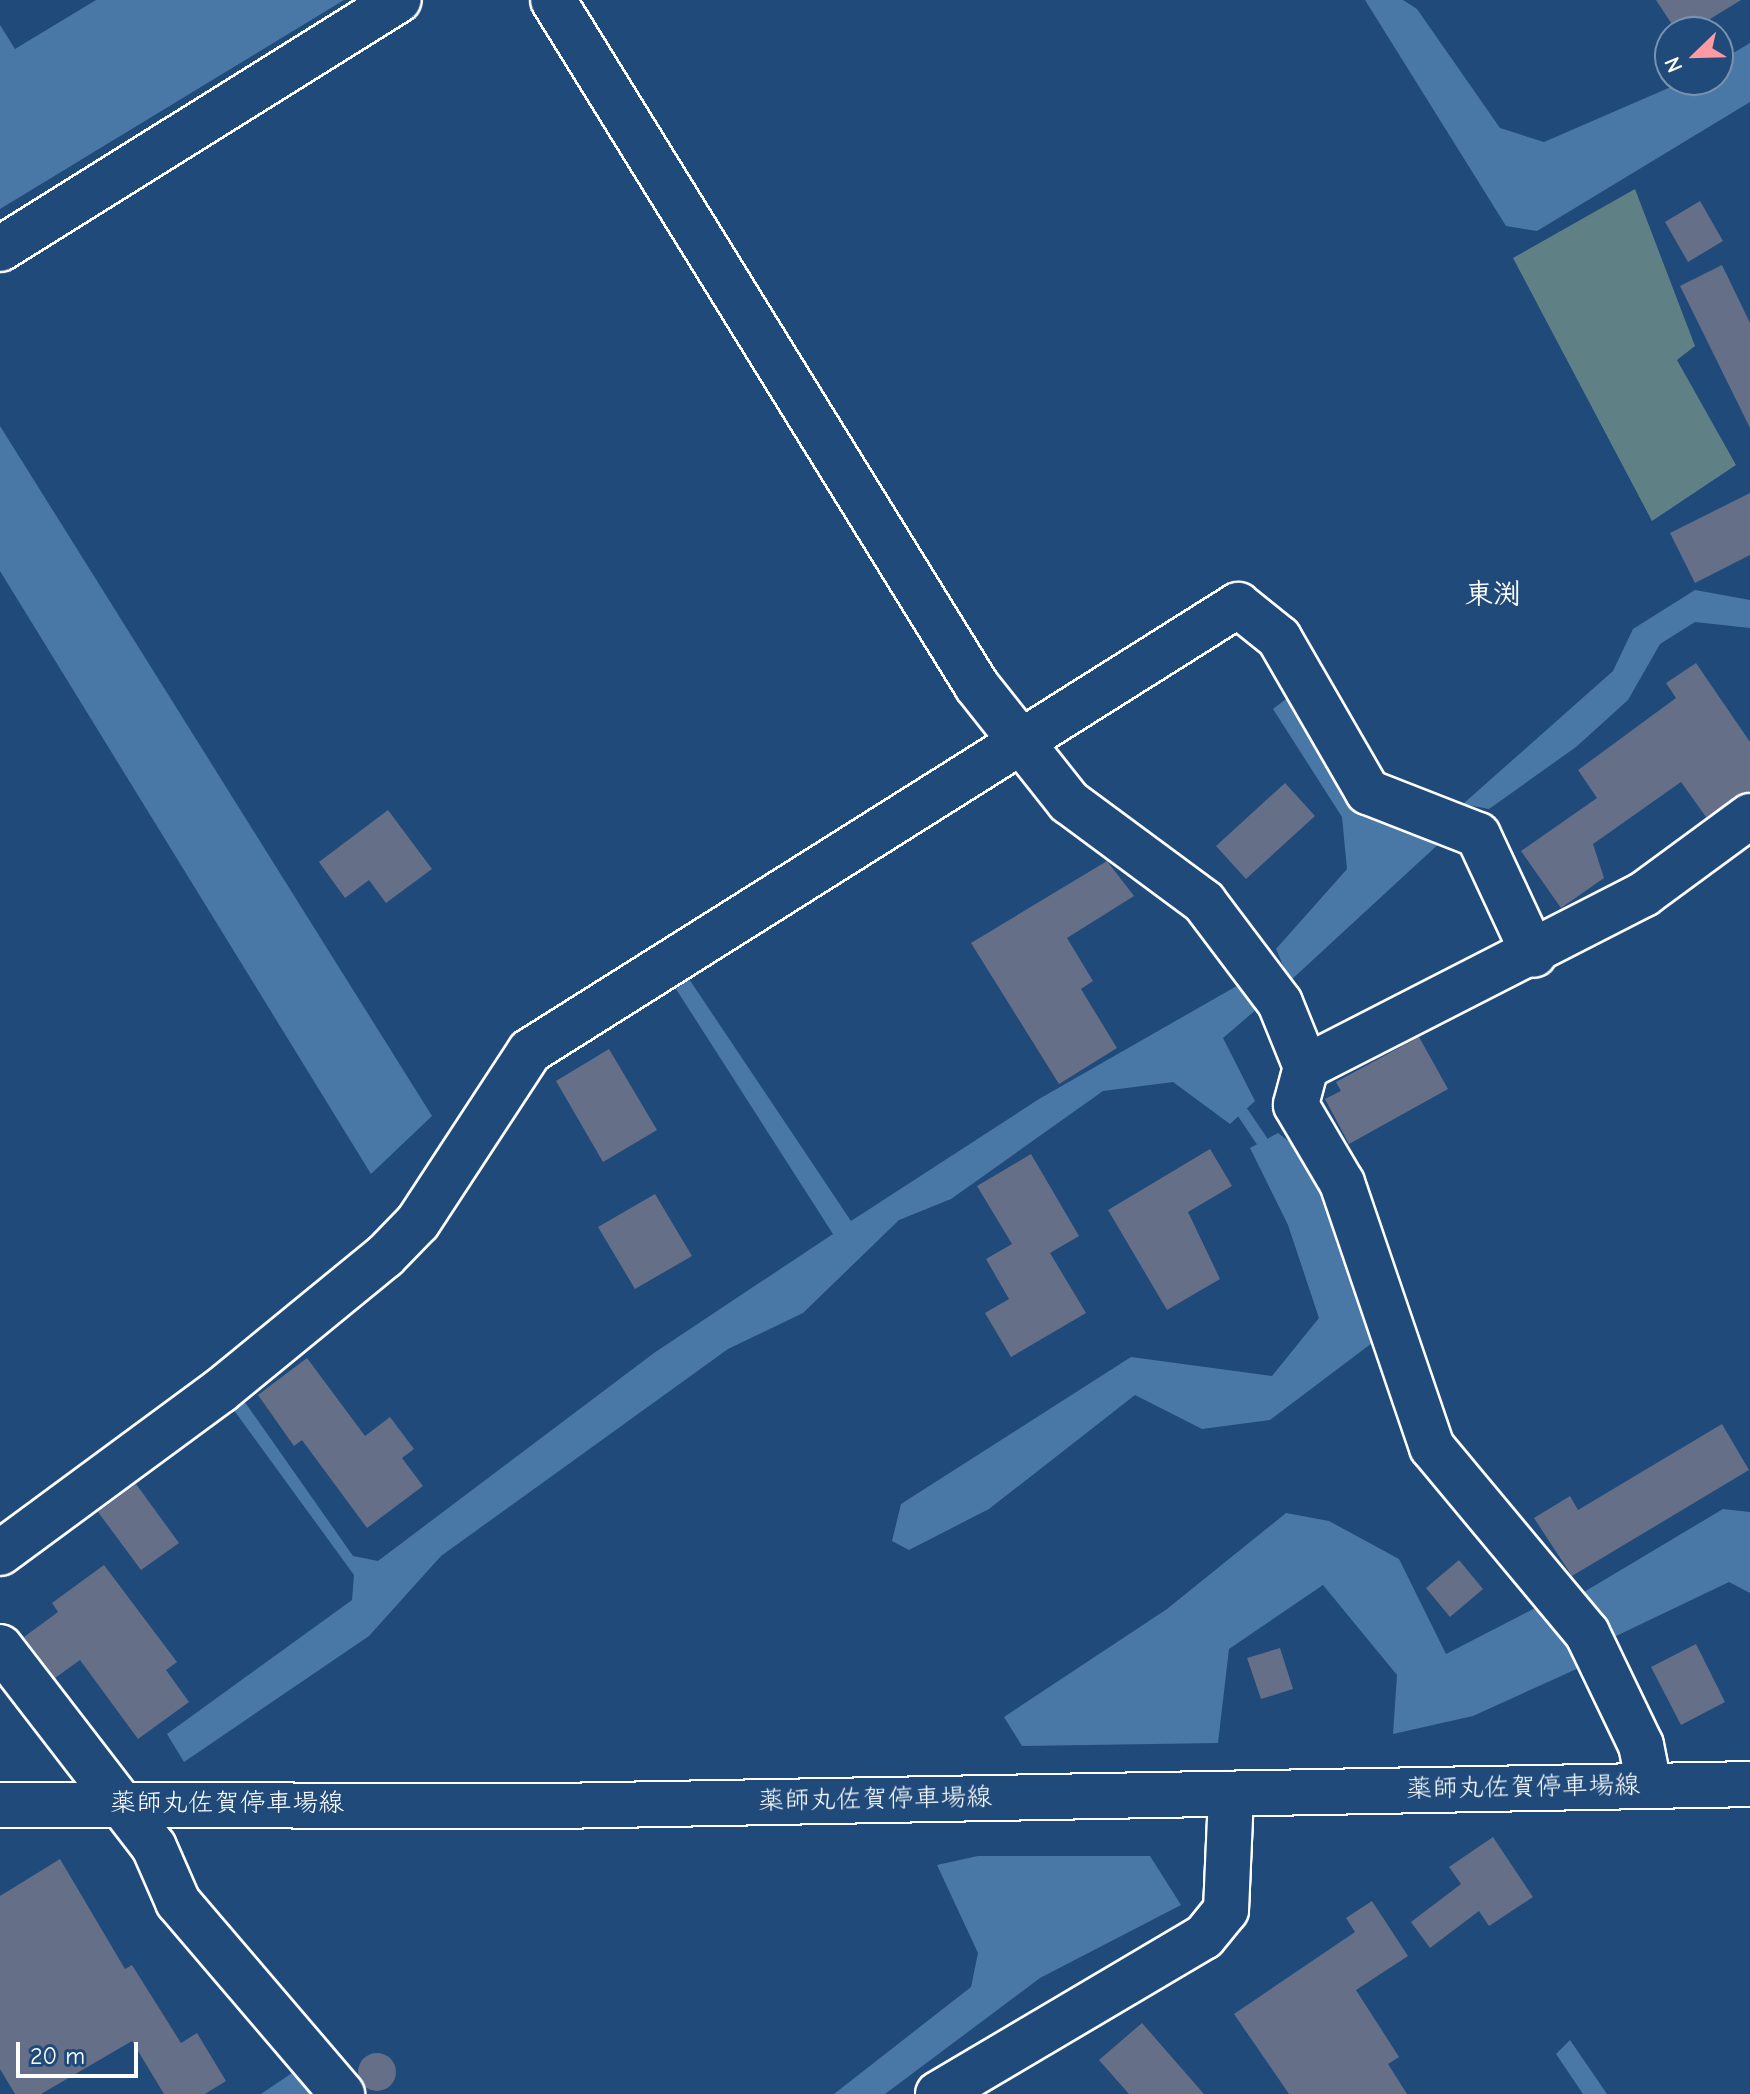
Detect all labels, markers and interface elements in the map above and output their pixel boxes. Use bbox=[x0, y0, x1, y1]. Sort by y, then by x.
north arrow bbox=[1654, 16, 1734, 96]
text: N bbox=[1659, 53, 1689, 76]
district label: 東渕 bbox=[1465, 577, 1521, 611]
street label: 薬師丸佐賀停車場線 bbox=[1406, 1770, 1640, 1806]
street label: 薬師丸佐賀停車場線 bbox=[758, 1782, 992, 1818]
street label: 薬師丸佐賀停車場線 bbox=[110, 1788, 344, 1820]
scale bar bbox=[20, 2026, 142, 2076]
text: 20 m bbox=[30, 2042, 85, 2070]

